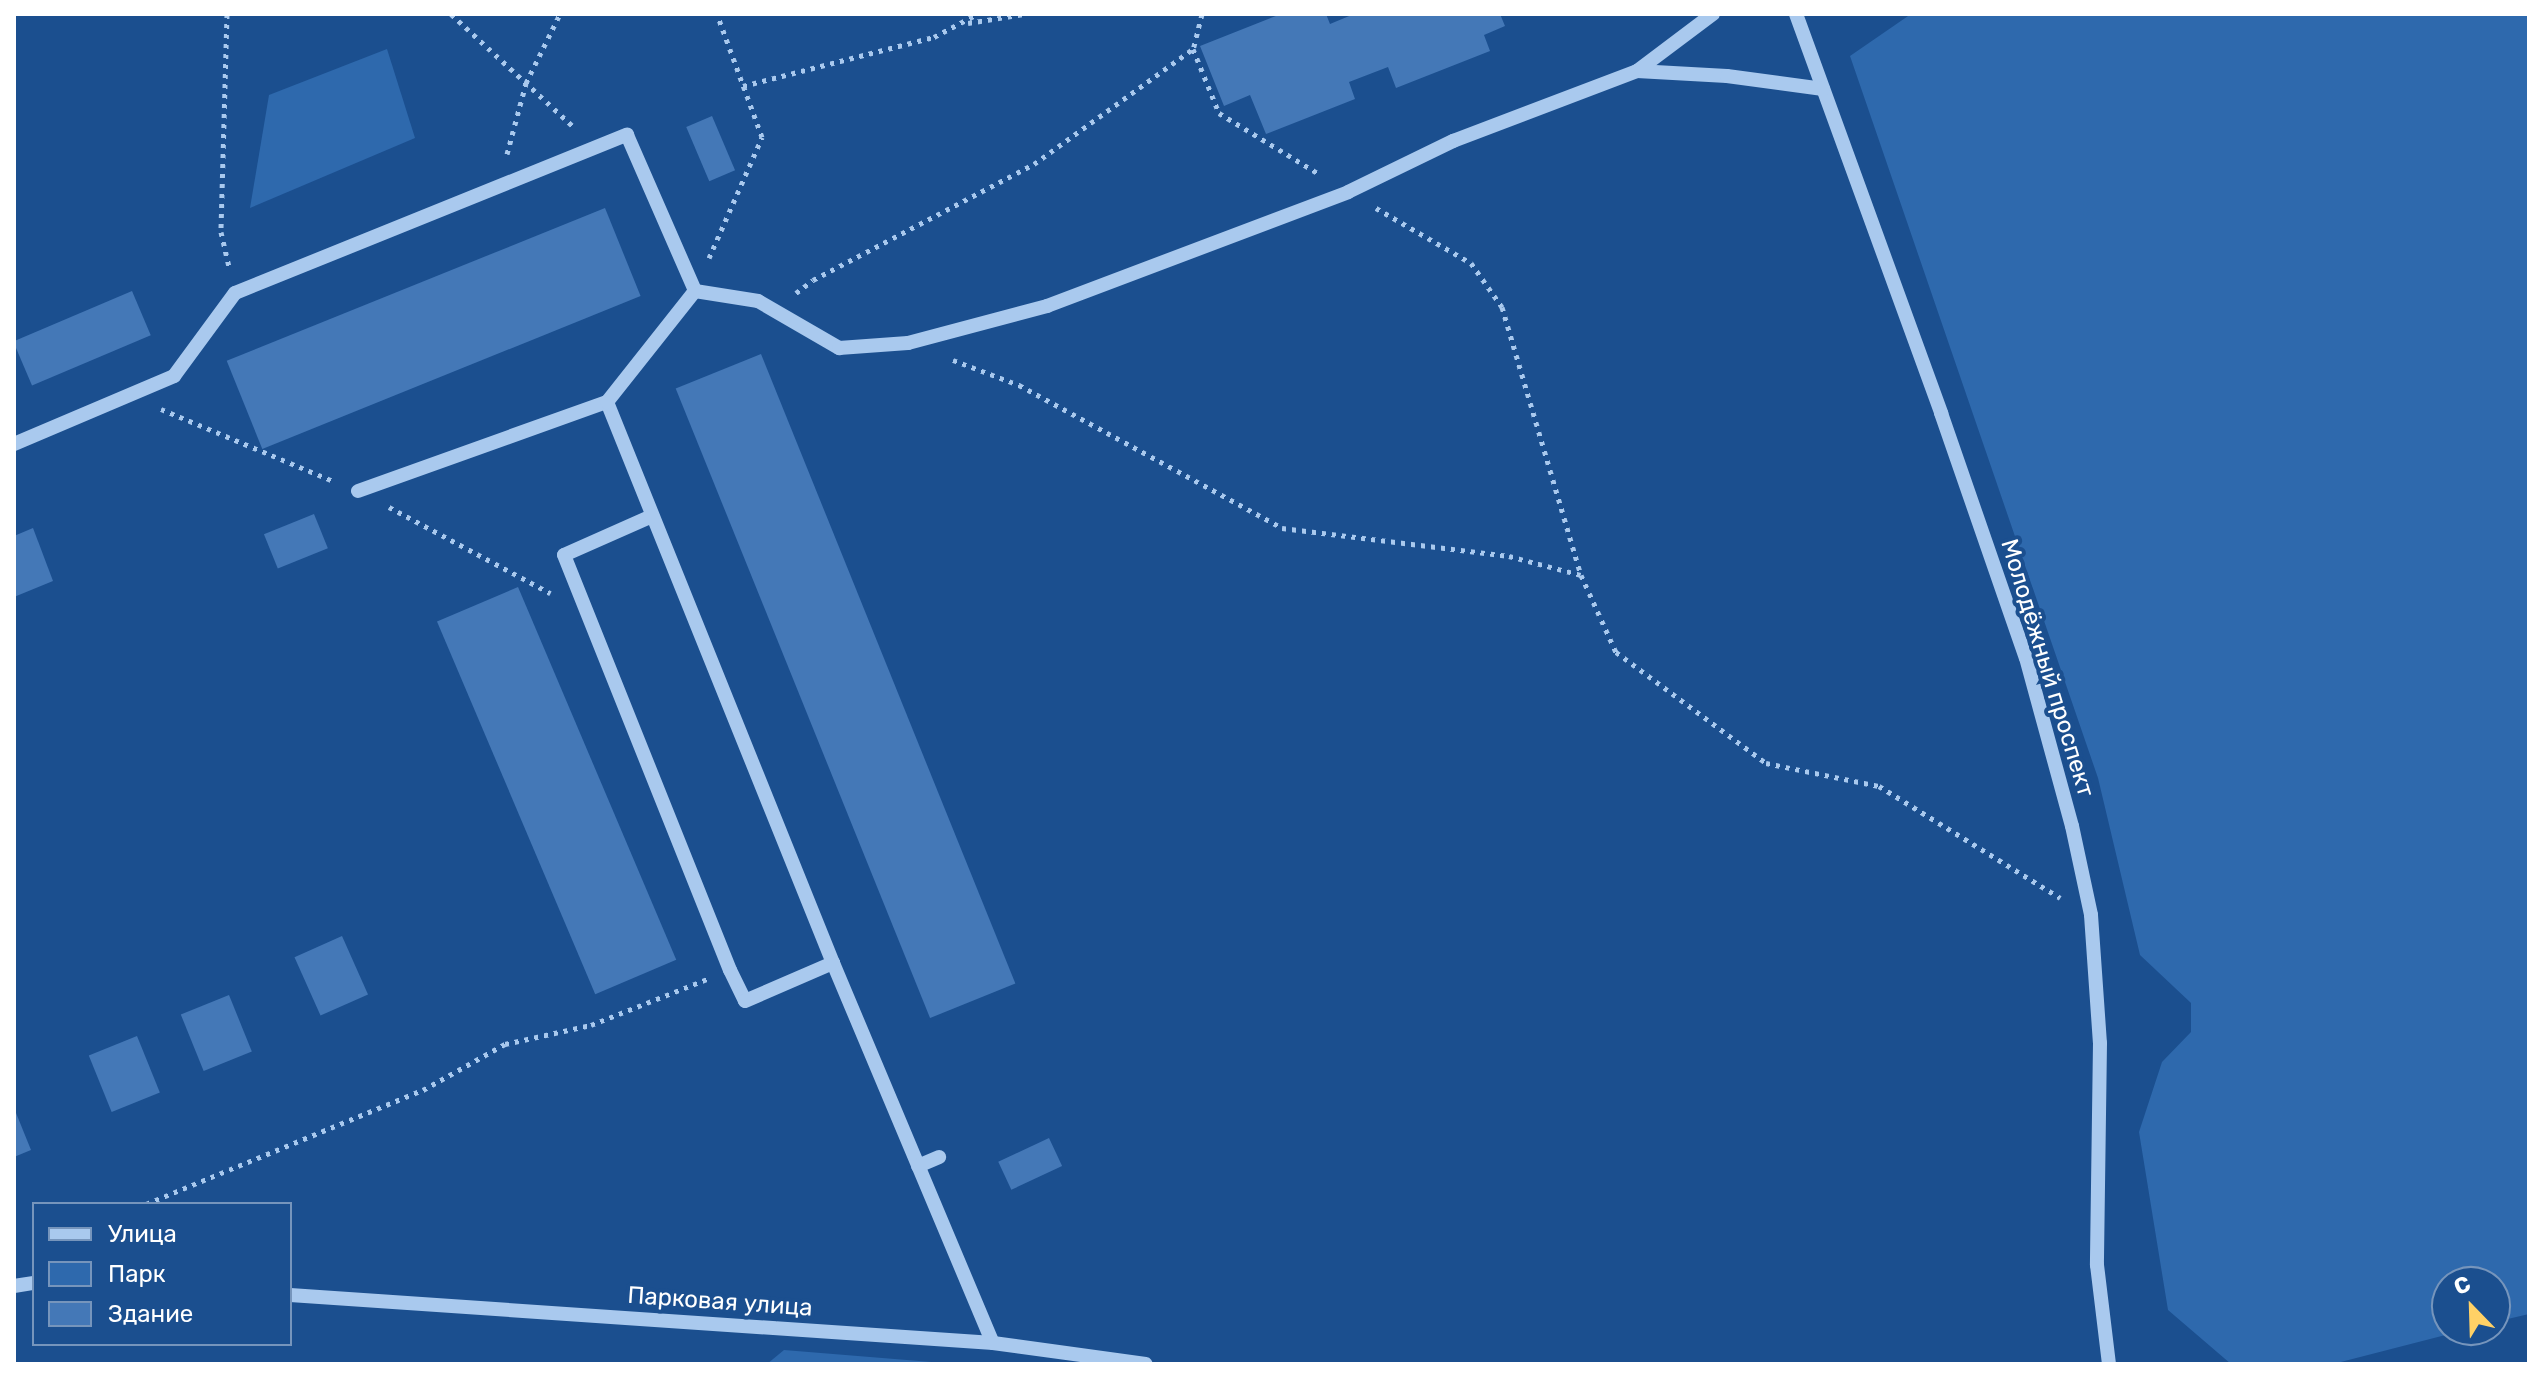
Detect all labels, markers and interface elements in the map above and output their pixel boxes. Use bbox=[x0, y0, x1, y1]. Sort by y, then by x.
street label: Молодёжный проспект bbox=[1994, 536, 2100, 800]
legend bbox=[32, 1202, 292, 1346]
text: Улица bbox=[108, 1220, 177, 1248]
text: Парк bbox=[108, 1260, 166, 1288]
north arrow bbox=[2431, 1266, 2511, 1346]
text: С bbox=[2450, 1270, 2475, 1301]
street label: Парковая улица bbox=[626, 1281, 814, 1323]
text: Здание bbox=[108, 1300, 193, 1328]

